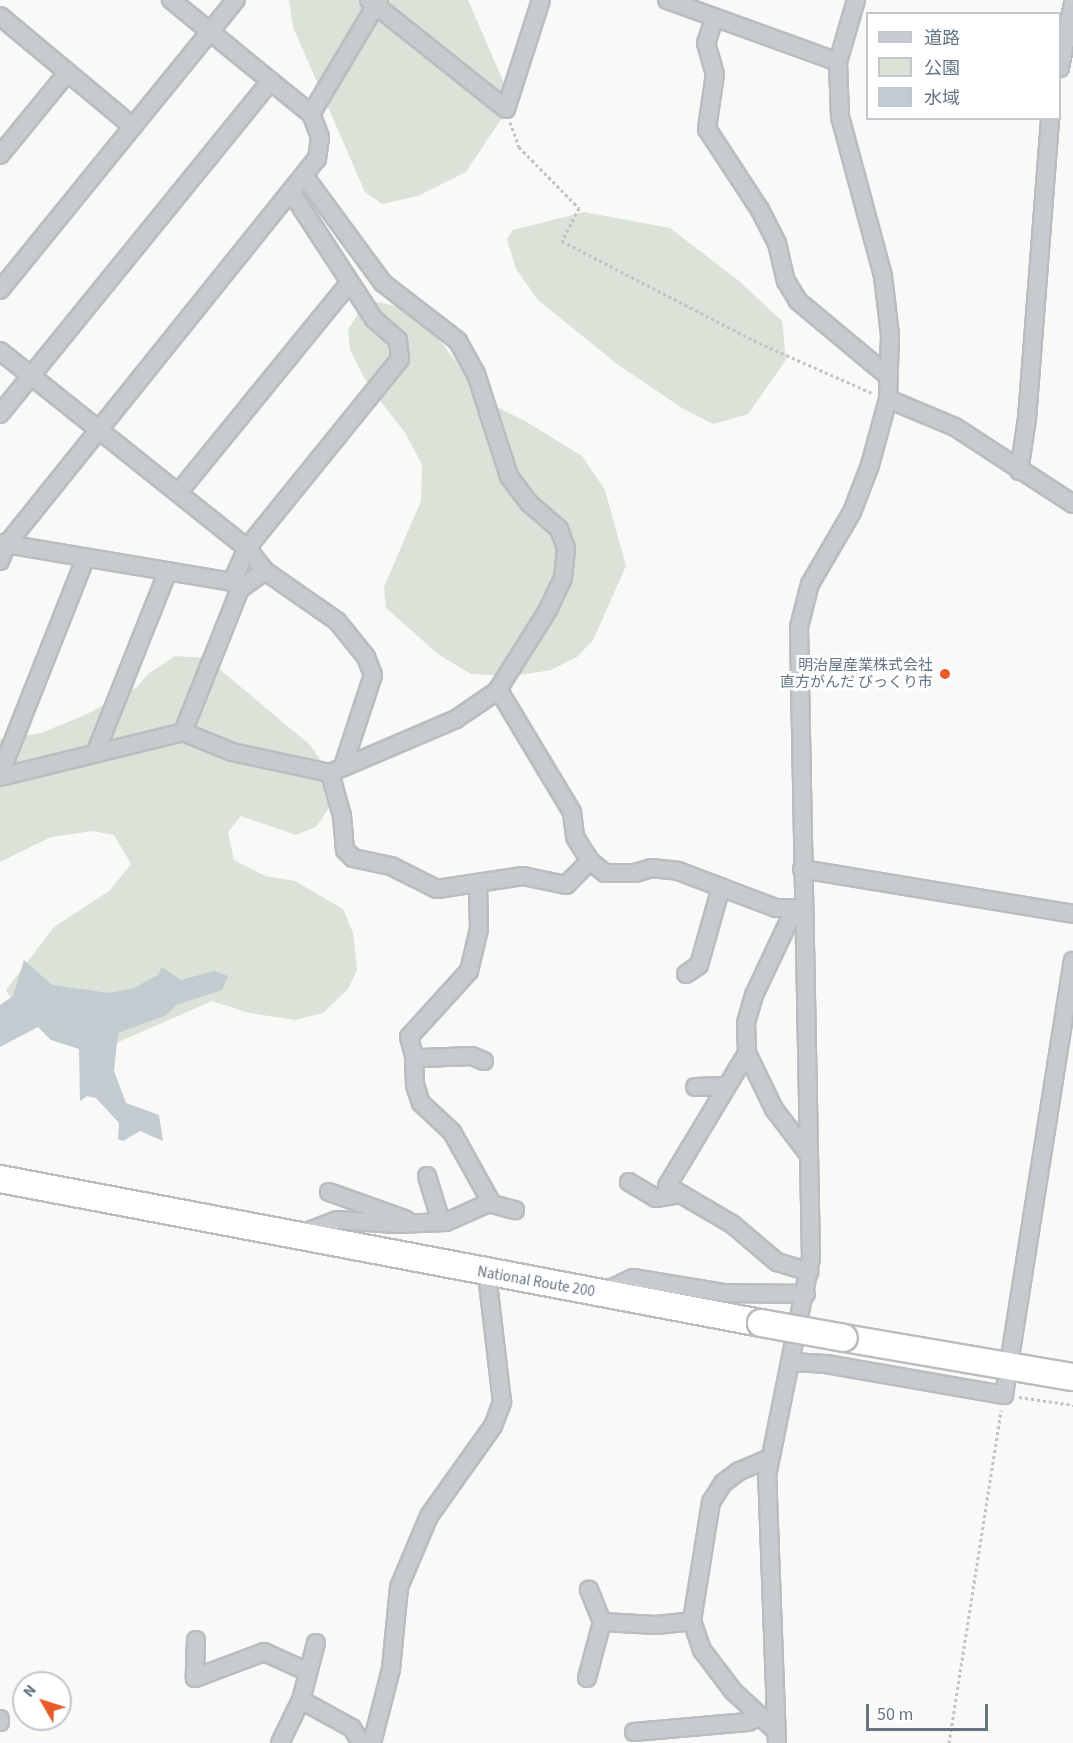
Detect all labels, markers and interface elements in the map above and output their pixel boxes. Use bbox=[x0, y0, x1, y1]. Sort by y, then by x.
legend bbox=[866, 12, 1061, 120]
text: 道路 bbox=[924, 26, 960, 51]
text: 公園 bbox=[924, 56, 960, 81]
text: 水域 bbox=[924, 86, 960, 111]
place label: 明治屋産業株式会社 直方がんだ びっくり市 bbox=[780, 656, 933, 691]
marker: 明治屋産業株式会社 直方がんだ びっくり市 bbox=[938, 667, 952, 681]
street label: National Route 200 bbox=[476, 1263, 596, 1301]
north arrow bbox=[12, 1671, 72, 1731]
text: N bbox=[18, 1680, 41, 1702]
scale bar bbox=[869, 1692, 990, 1730]
text: 50 m bbox=[877, 1702, 913, 1727]

